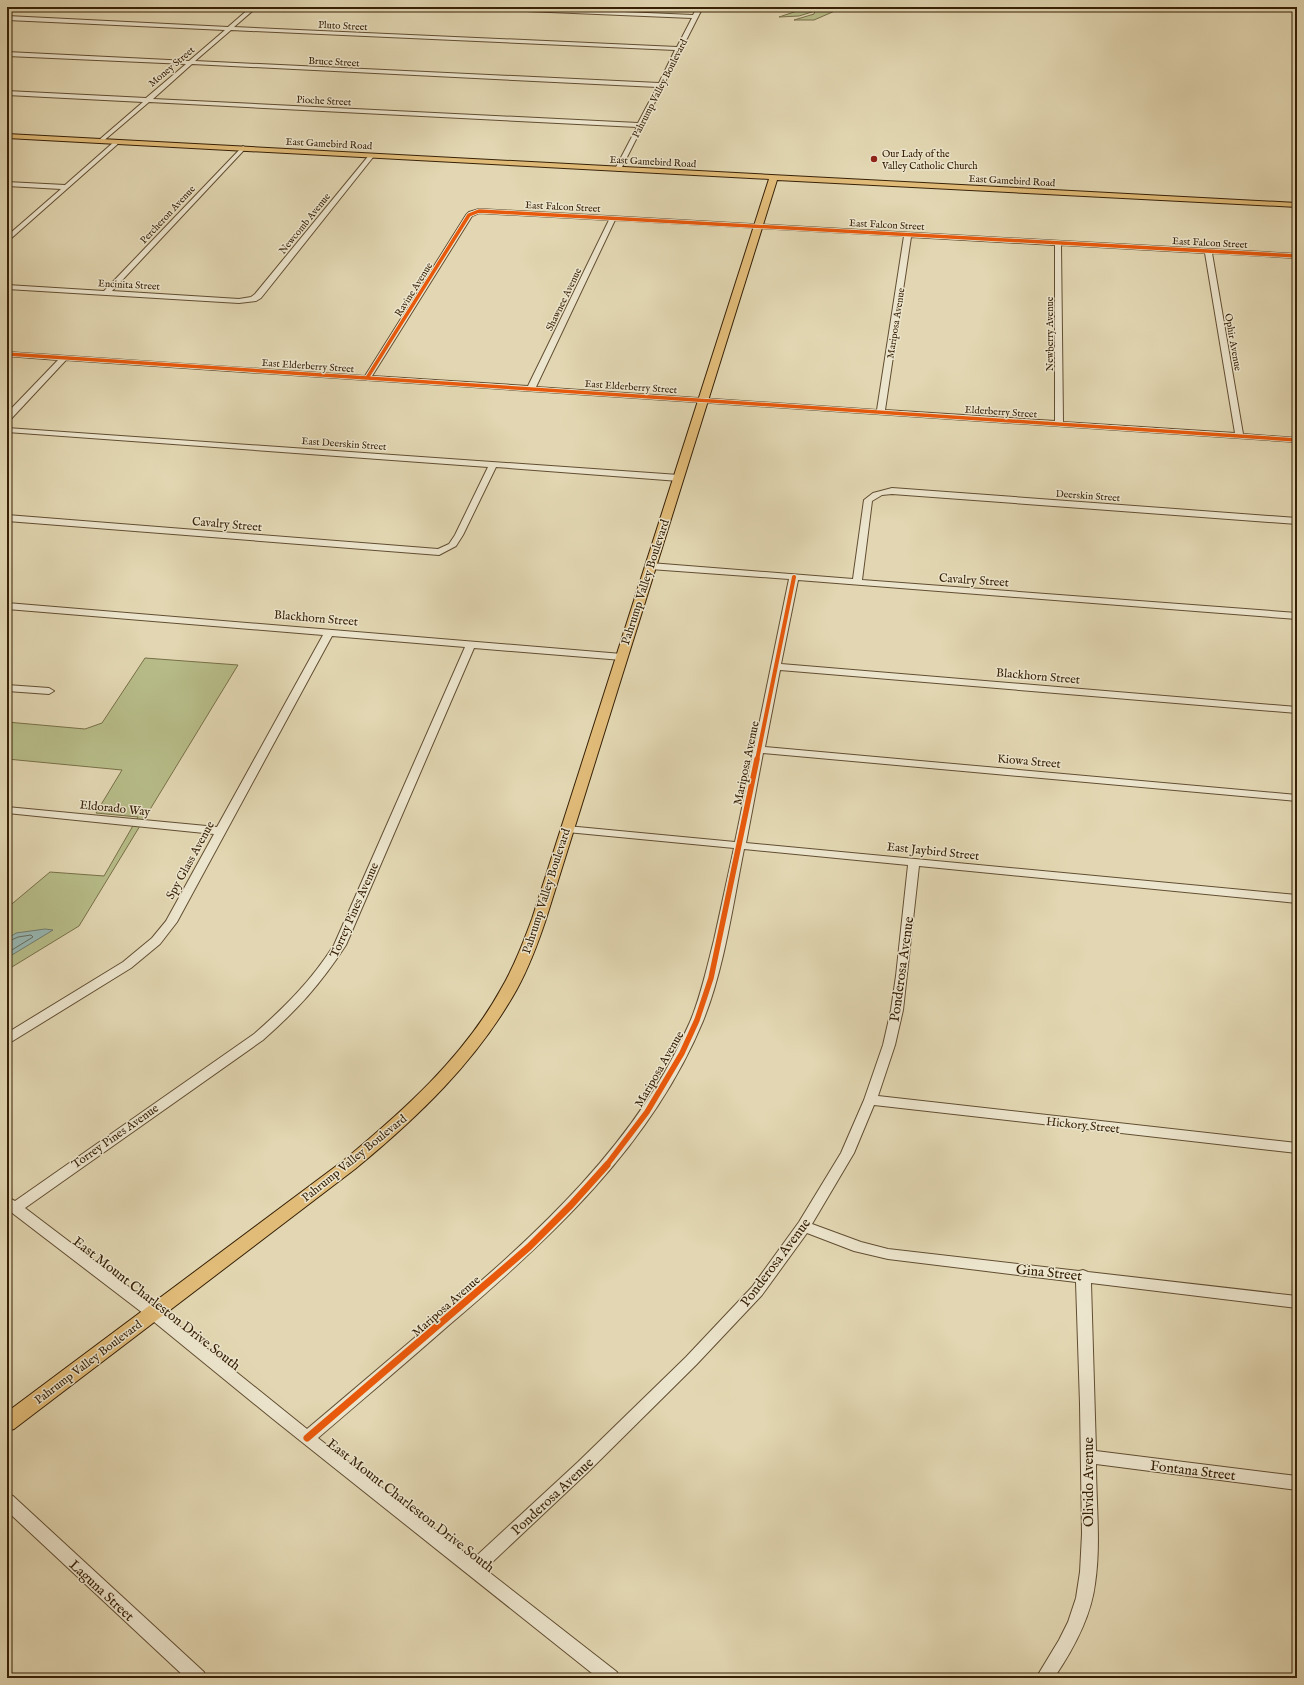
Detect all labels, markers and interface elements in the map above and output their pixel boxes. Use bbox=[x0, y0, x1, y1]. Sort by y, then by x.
street label: Pluto Street bbox=[318, 19, 369, 34]
street label: Pahrump Valley Boulevard bbox=[630, 37, 691, 140]
street label: Money Street bbox=[146, 44, 198, 90]
street label: Bruce Street bbox=[308, 55, 360, 70]
street label: Pioche Street bbox=[296, 94, 352, 109]
street label: East Gamebird Road bbox=[285, 136, 373, 153]
place label: Our Lady of the Valley Catholic Church bbox=[881, 148, 978, 173]
street label: East Gamebird Road bbox=[609, 154, 697, 171]
marker: Our Lady of the Valley Catholic Church bbox=[869, 154, 879, 164]
street label: East Gamebird Road bbox=[968, 173, 1056, 190]
street label: Percheron Avenue bbox=[138, 183, 199, 247]
street label: Newcomb Avenue bbox=[277, 190, 334, 257]
street label: East Falcon Street bbox=[525, 199, 602, 216]
street label: East Falcon Street bbox=[849, 217, 926, 234]
street label: East Falcon Street bbox=[1172, 235, 1249, 252]
street label: Ravine Avenue bbox=[392, 260, 436, 319]
street label: Shawnee Avenue bbox=[544, 266, 585, 333]
street label: Encinita Street bbox=[98, 277, 161, 294]
street label: Mariposa Avenue bbox=[884, 287, 909, 360]
street label: Newberry Avenue bbox=[1044, 296, 1057, 371]
street label: Ophir Avenue bbox=[1221, 313, 1244, 372]
street label: East Elderberry Street bbox=[261, 357, 355, 376]
street label: East Elderberry Street bbox=[584, 378, 678, 397]
street label: Elderberry Street bbox=[964, 403, 1038, 422]
street label: East Deerskin Street bbox=[301, 435, 387, 454]
street label: Deerskin Street bbox=[1055, 488, 1121, 505]
street label: Cavalry Street bbox=[191, 514, 263, 535]
street label: Pahrump Valley Boulevard bbox=[618, 517, 674, 647]
street label: Cavalry Street bbox=[938, 571, 1009, 590]
street label: Blackhorn Street bbox=[273, 607, 358, 630]
street label: Blackhorn Street bbox=[995, 665, 1080, 688]
street label: Mariposa Avenue bbox=[730, 719, 764, 807]
street label: Kiowa Street bbox=[997, 751, 1061, 772]
street label: Eldorado Way bbox=[79, 797, 151, 820]
street label: Spy Glass Avenue bbox=[163, 818, 219, 902]
street label: Pahrump Valley Boulevard bbox=[519, 826, 575, 956]
street label: East Jaybird Street bbox=[886, 839, 980, 865]
street label: Torrey Pines Avenue bbox=[327, 860, 382, 960]
street label: Ponderosa Avenue bbox=[886, 915, 918, 1023]
street label: Mariposa Avenue bbox=[632, 1028, 688, 1111]
street label: Torrey Pines Avenue bbox=[69, 1101, 162, 1172]
street label: Pahrump Valley Boulevard bbox=[299, 1111, 411, 1206]
street label: Hickory Street bbox=[1045, 1114, 1121, 1137]
street label: Ponderosa Avenue bbox=[737, 1214, 815, 1310]
street label: East Mount Charleston Drive South bbox=[69, 1233, 244, 1375]
street label: Gina Street bbox=[1015, 1261, 1083, 1285]
street label: Mariposa Avenue bbox=[409, 1272, 485, 1341]
street label: Pahrump Valley Boulevard bbox=[32, 1317, 146, 1409]
street label: East Mount Charleston Drive South bbox=[323, 1435, 498, 1577]
street label: Olivido Avenue bbox=[1080, 1437, 1098, 1527]
street label: Ponderosa Avenue bbox=[508, 1454, 598, 1540]
street label: Fontana Street bbox=[1149, 1457, 1237, 1485]
street label: Laguna Street bbox=[65, 1556, 138, 1625]

